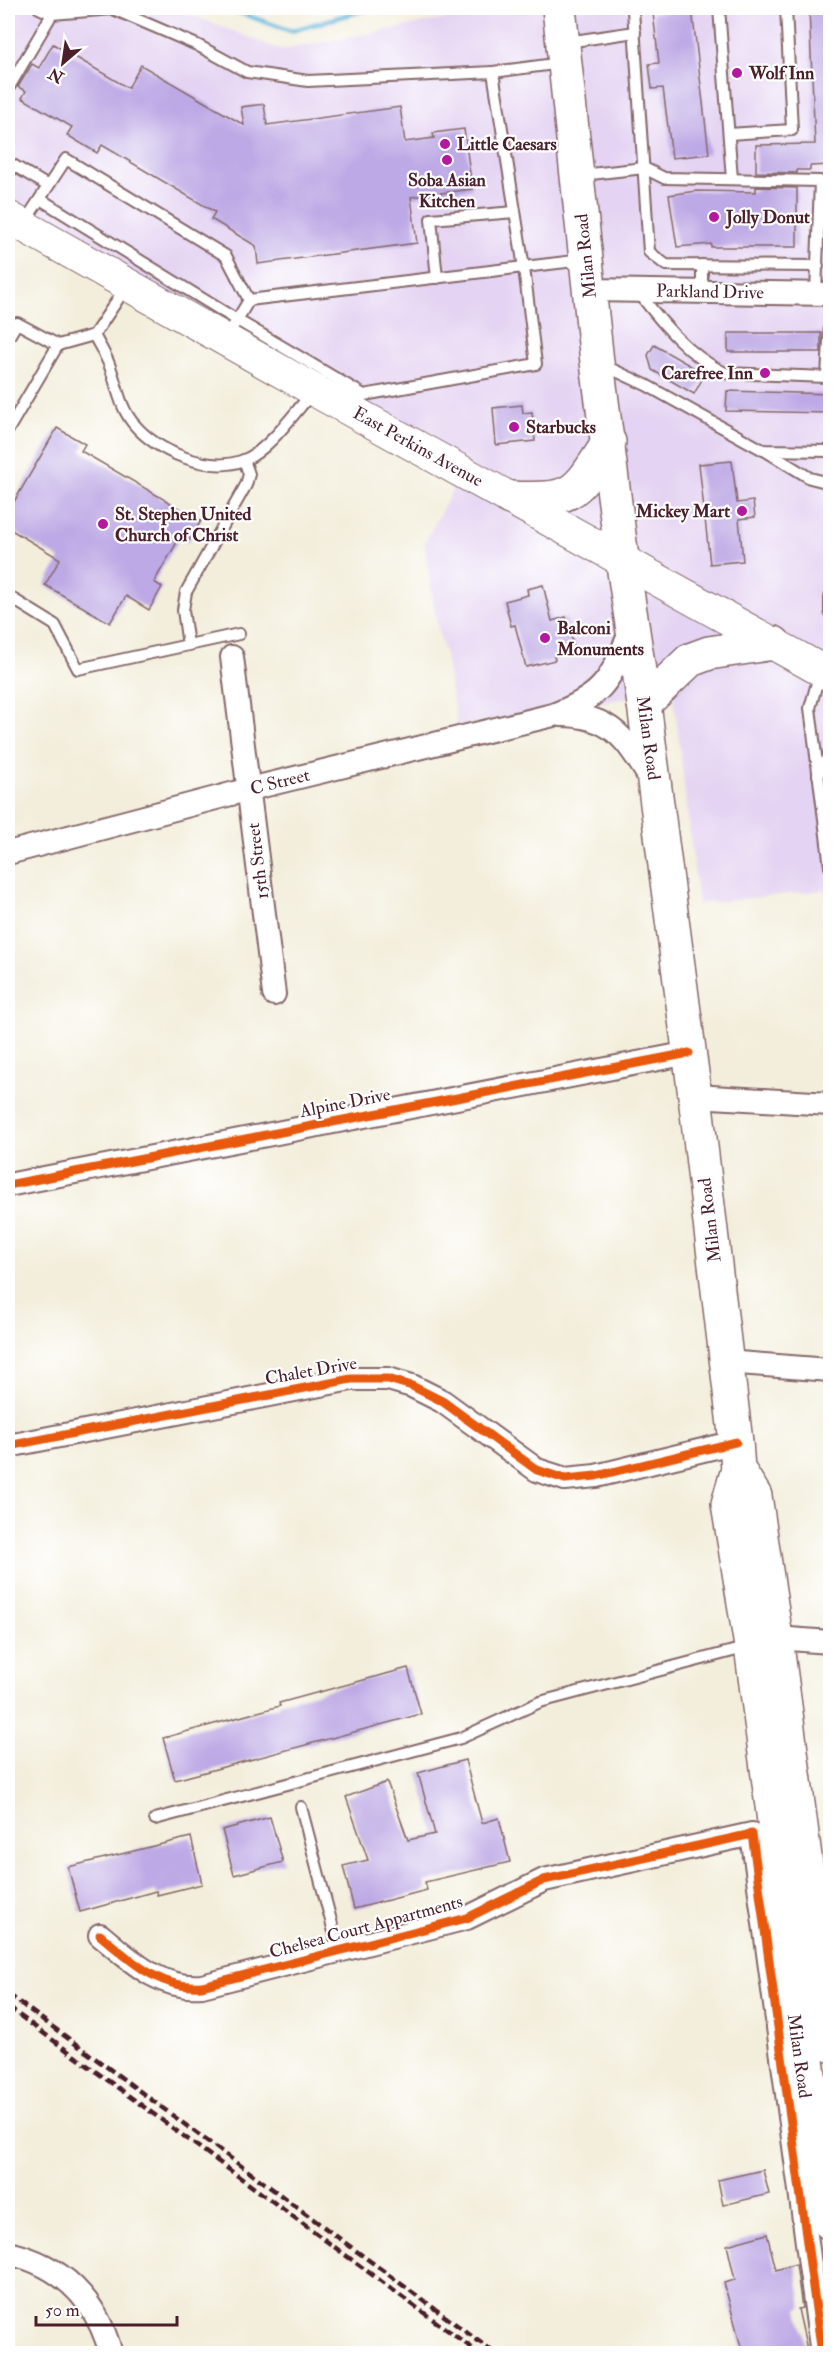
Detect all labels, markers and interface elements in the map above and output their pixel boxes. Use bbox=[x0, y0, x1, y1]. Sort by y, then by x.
north arrow bbox=[33, 33, 93, 93]
place label: Wolf Inn bbox=[748, 62, 815, 85]
text: N bbox=[45, 63, 68, 88]
marker: Wolf Inn bbox=[730, 66, 744, 80]
place label: Little Caesars bbox=[457, 133, 557, 156]
marker: Little Caesars bbox=[438, 137, 452, 151]
marker: Soba Asian Kitchen bbox=[440, 153, 454, 167]
place label: Soba Asian Kitchen bbox=[408, 169, 487, 213]
place label: Jolly Donut bbox=[725, 206, 810, 229]
marker: Jolly Donut bbox=[707, 210, 721, 224]
street label: Milan Road bbox=[570, 212, 602, 299]
street label: Parkland Drive bbox=[656, 280, 765, 304]
place label: Carefree Inn bbox=[661, 362, 754, 385]
marker: Carefree Inn bbox=[758, 366, 772, 380]
street label: East Perkins Avenue bbox=[349, 402, 487, 492]
place label: Starbucks bbox=[526, 416, 596, 439]
marker: Starbucks bbox=[507, 420, 521, 434]
place label: Mickey Mart bbox=[635, 500, 730, 523]
place label: St. Stephen United Church of Christ bbox=[115, 503, 251, 547]
marker: Mickey Mart bbox=[735, 504, 749, 518]
marker: St. Stephen United Church of Christ bbox=[96, 517, 110, 531]
place label: Balconi Monuments bbox=[556, 617, 644, 661]
marker: Balconi Monuments bbox=[538, 631, 552, 645]
street label: Milan Road bbox=[631, 694, 665, 782]
street label: C Street bbox=[248, 764, 312, 800]
street label: 15th Street bbox=[242, 821, 274, 900]
street label: Alpine Drive bbox=[297, 1083, 393, 1123]
street label: Milan Road bbox=[693, 1176, 727, 1264]
street label: Chalet Drive bbox=[263, 1352, 359, 1390]
street label: Chelsea Court Appartments bbox=[267, 1890, 465, 1964]
street label: Milan Road bbox=[782, 2012, 816, 2100]
scale bar bbox=[36, 2289, 177, 2327]
text: 50 m bbox=[45, 2299, 80, 2322]

